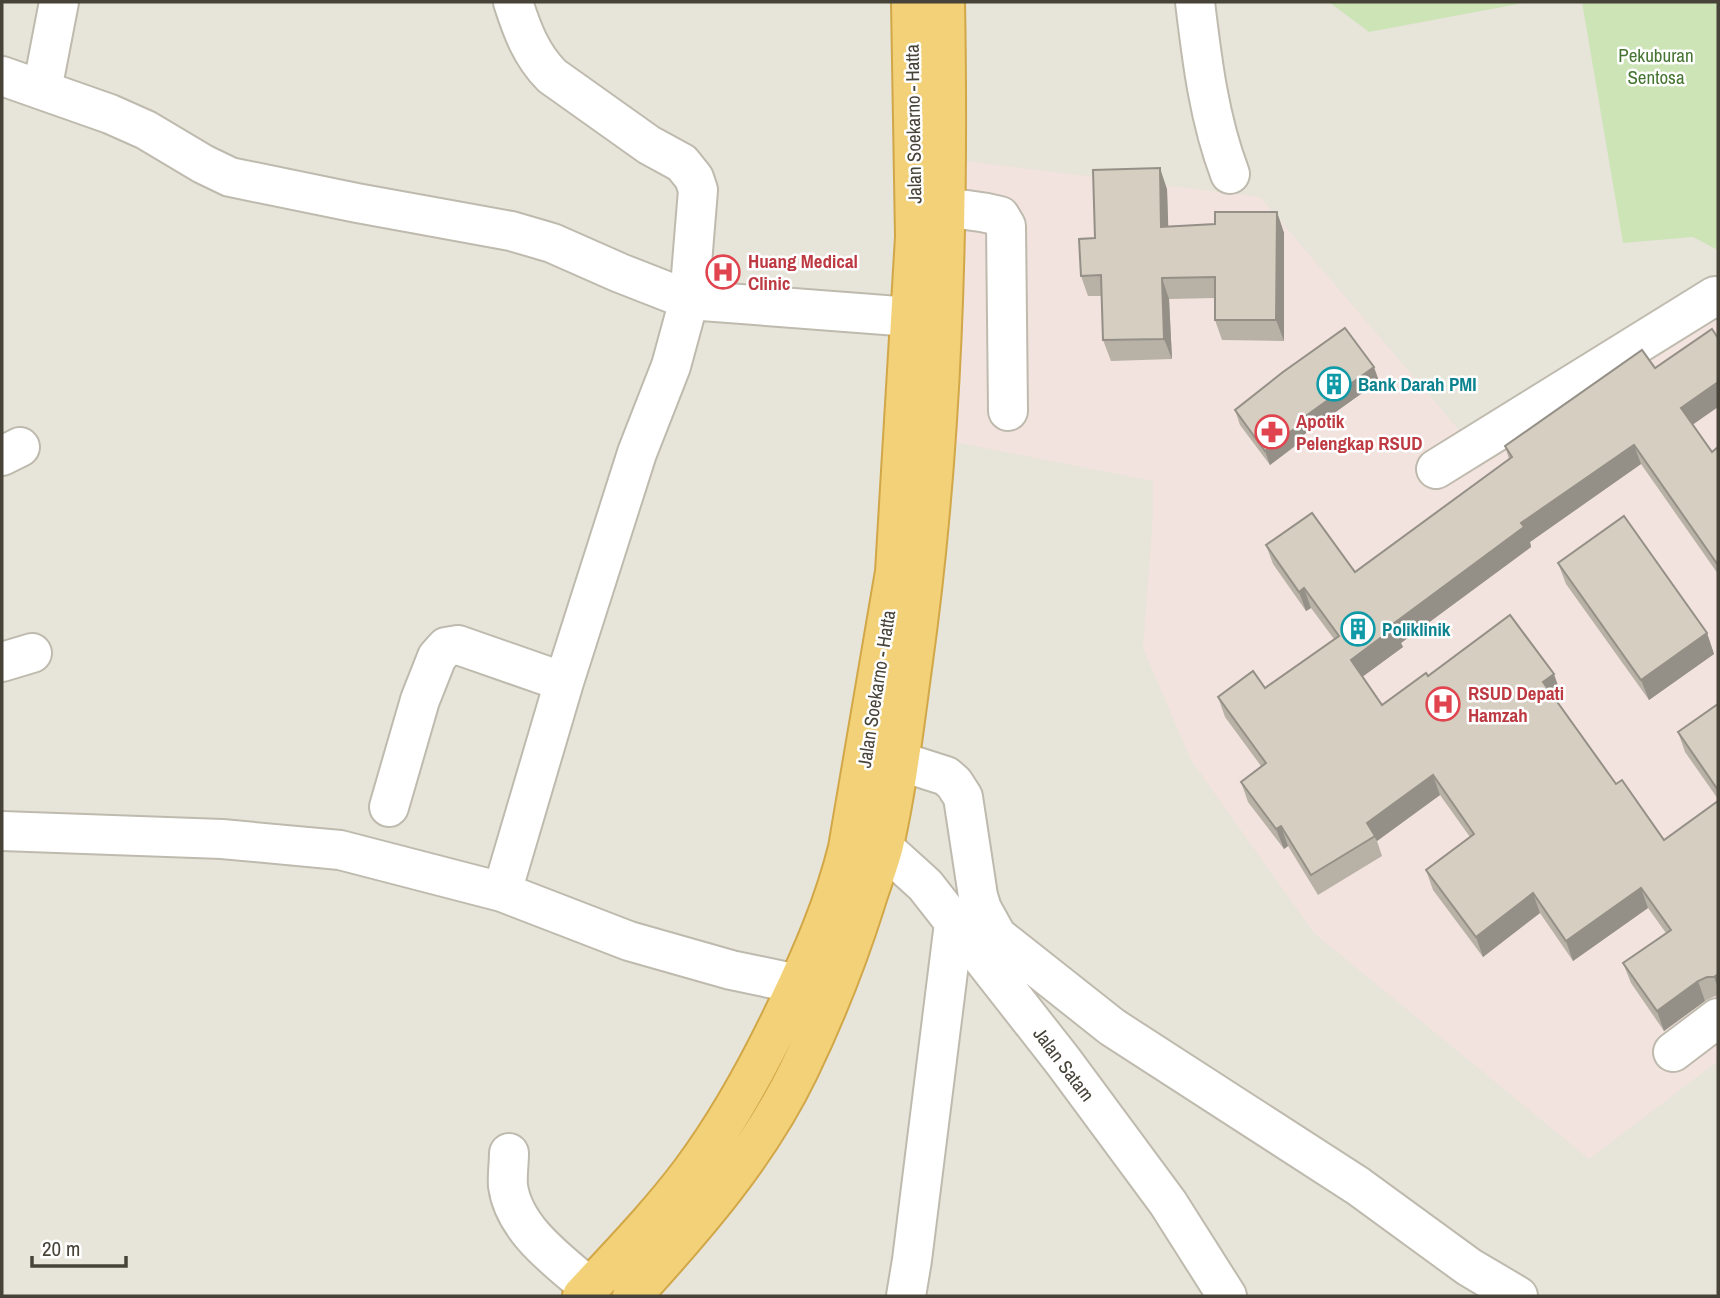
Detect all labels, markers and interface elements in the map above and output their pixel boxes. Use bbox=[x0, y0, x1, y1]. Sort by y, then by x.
park label: Pekuburan Sentosa bbox=[1618, 42, 1694, 90]
street label: Jalan Soekarno - Hatta bbox=[899, 44, 927, 204]
place label: Huang Medical Clinic bbox=[748, 248, 858, 296]
hospital icon: Huang Medical Clinic bbox=[704, 253, 742, 291]
building icon: Bank Darah PMI bbox=[1315, 365, 1353, 403]
place label: Bank Darah PMI bbox=[1358, 371, 1477, 397]
place label: Apotik Pelengkap RSUD bbox=[1296, 408, 1422, 456]
pharmacy icon: Apotik Pelengkap RSUD bbox=[1253, 413, 1291, 451]
street label: Jalan Soekarno - Hatta bbox=[851, 608, 901, 770]
building icon: Poliklinik bbox=[1339, 610, 1377, 648]
place label: Poliklinik bbox=[1382, 616, 1451, 642]
place label: RSUD Depati Hamzah bbox=[1468, 680, 1564, 728]
hospital icon: RSUD Depati Hamzah bbox=[1424, 685, 1462, 723]
street label: Jalan Satam bbox=[1028, 1022, 1100, 1106]
scale bar bbox=[32, 1224, 126, 1268]
text: 20 m bbox=[42, 1234, 80, 1263]

